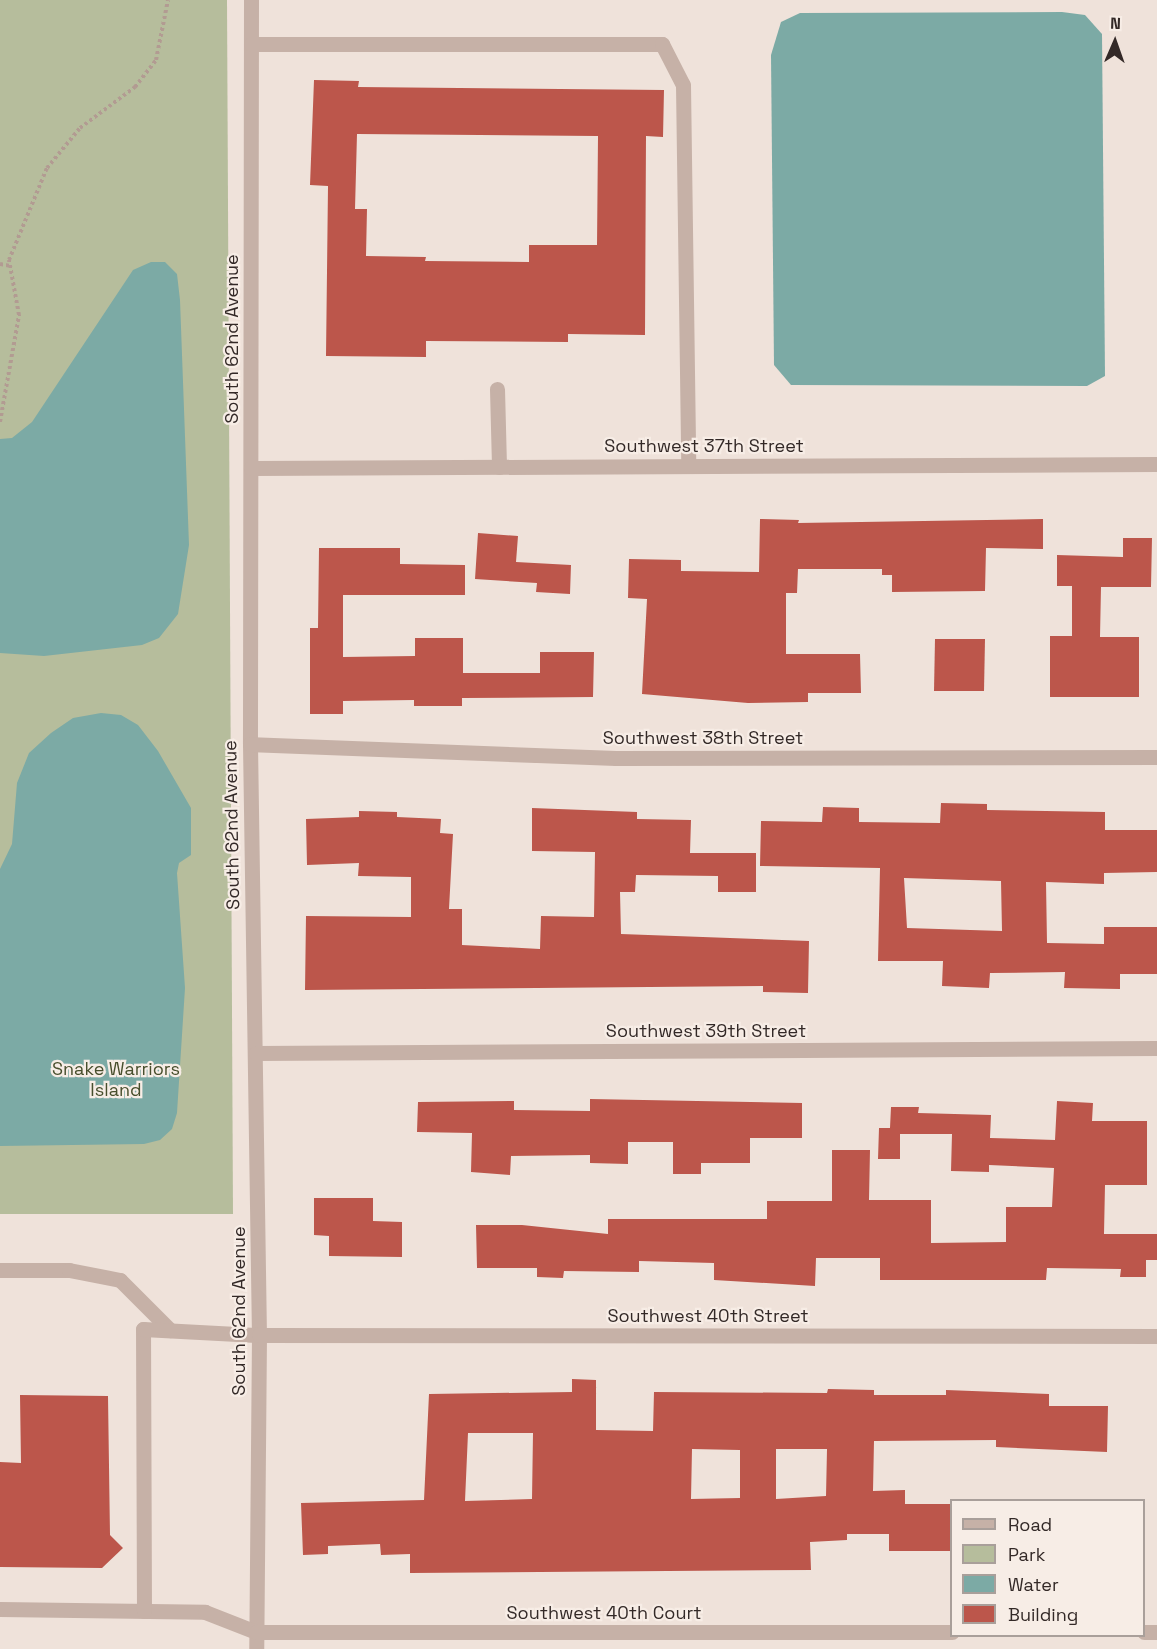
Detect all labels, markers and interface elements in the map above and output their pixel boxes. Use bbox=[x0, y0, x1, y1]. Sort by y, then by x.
north arrow bbox=[1085, 12, 1145, 72]
text: N bbox=[1110, 13, 1121, 34]
street label: South 62nd Avenue bbox=[221, 254, 243, 424]
street label: Southwest 37th Street bbox=[604, 435, 804, 457]
street label: Southwest 38th Street bbox=[603, 727, 803, 749]
street label: South 62nd Avenue bbox=[220, 740, 244, 910]
street label: Southwest 39th Street bbox=[606, 1020, 806, 1042]
park label: Snake Warriors Island bbox=[52, 1059, 180, 1102]
street label: South 62nd Avenue bbox=[228, 1226, 250, 1396]
street label: Southwest 40th Street bbox=[607, 1305, 809, 1327]
legend bbox=[950, 1499, 1145, 1637]
text: Road bbox=[1008, 1513, 1052, 1536]
text: Park bbox=[1008, 1543, 1045, 1566]
text: Water bbox=[1008, 1573, 1059, 1596]
street label: Southwest 40th Court bbox=[507, 1602, 701, 1624]
text: Building bbox=[1008, 1603, 1078, 1626]

